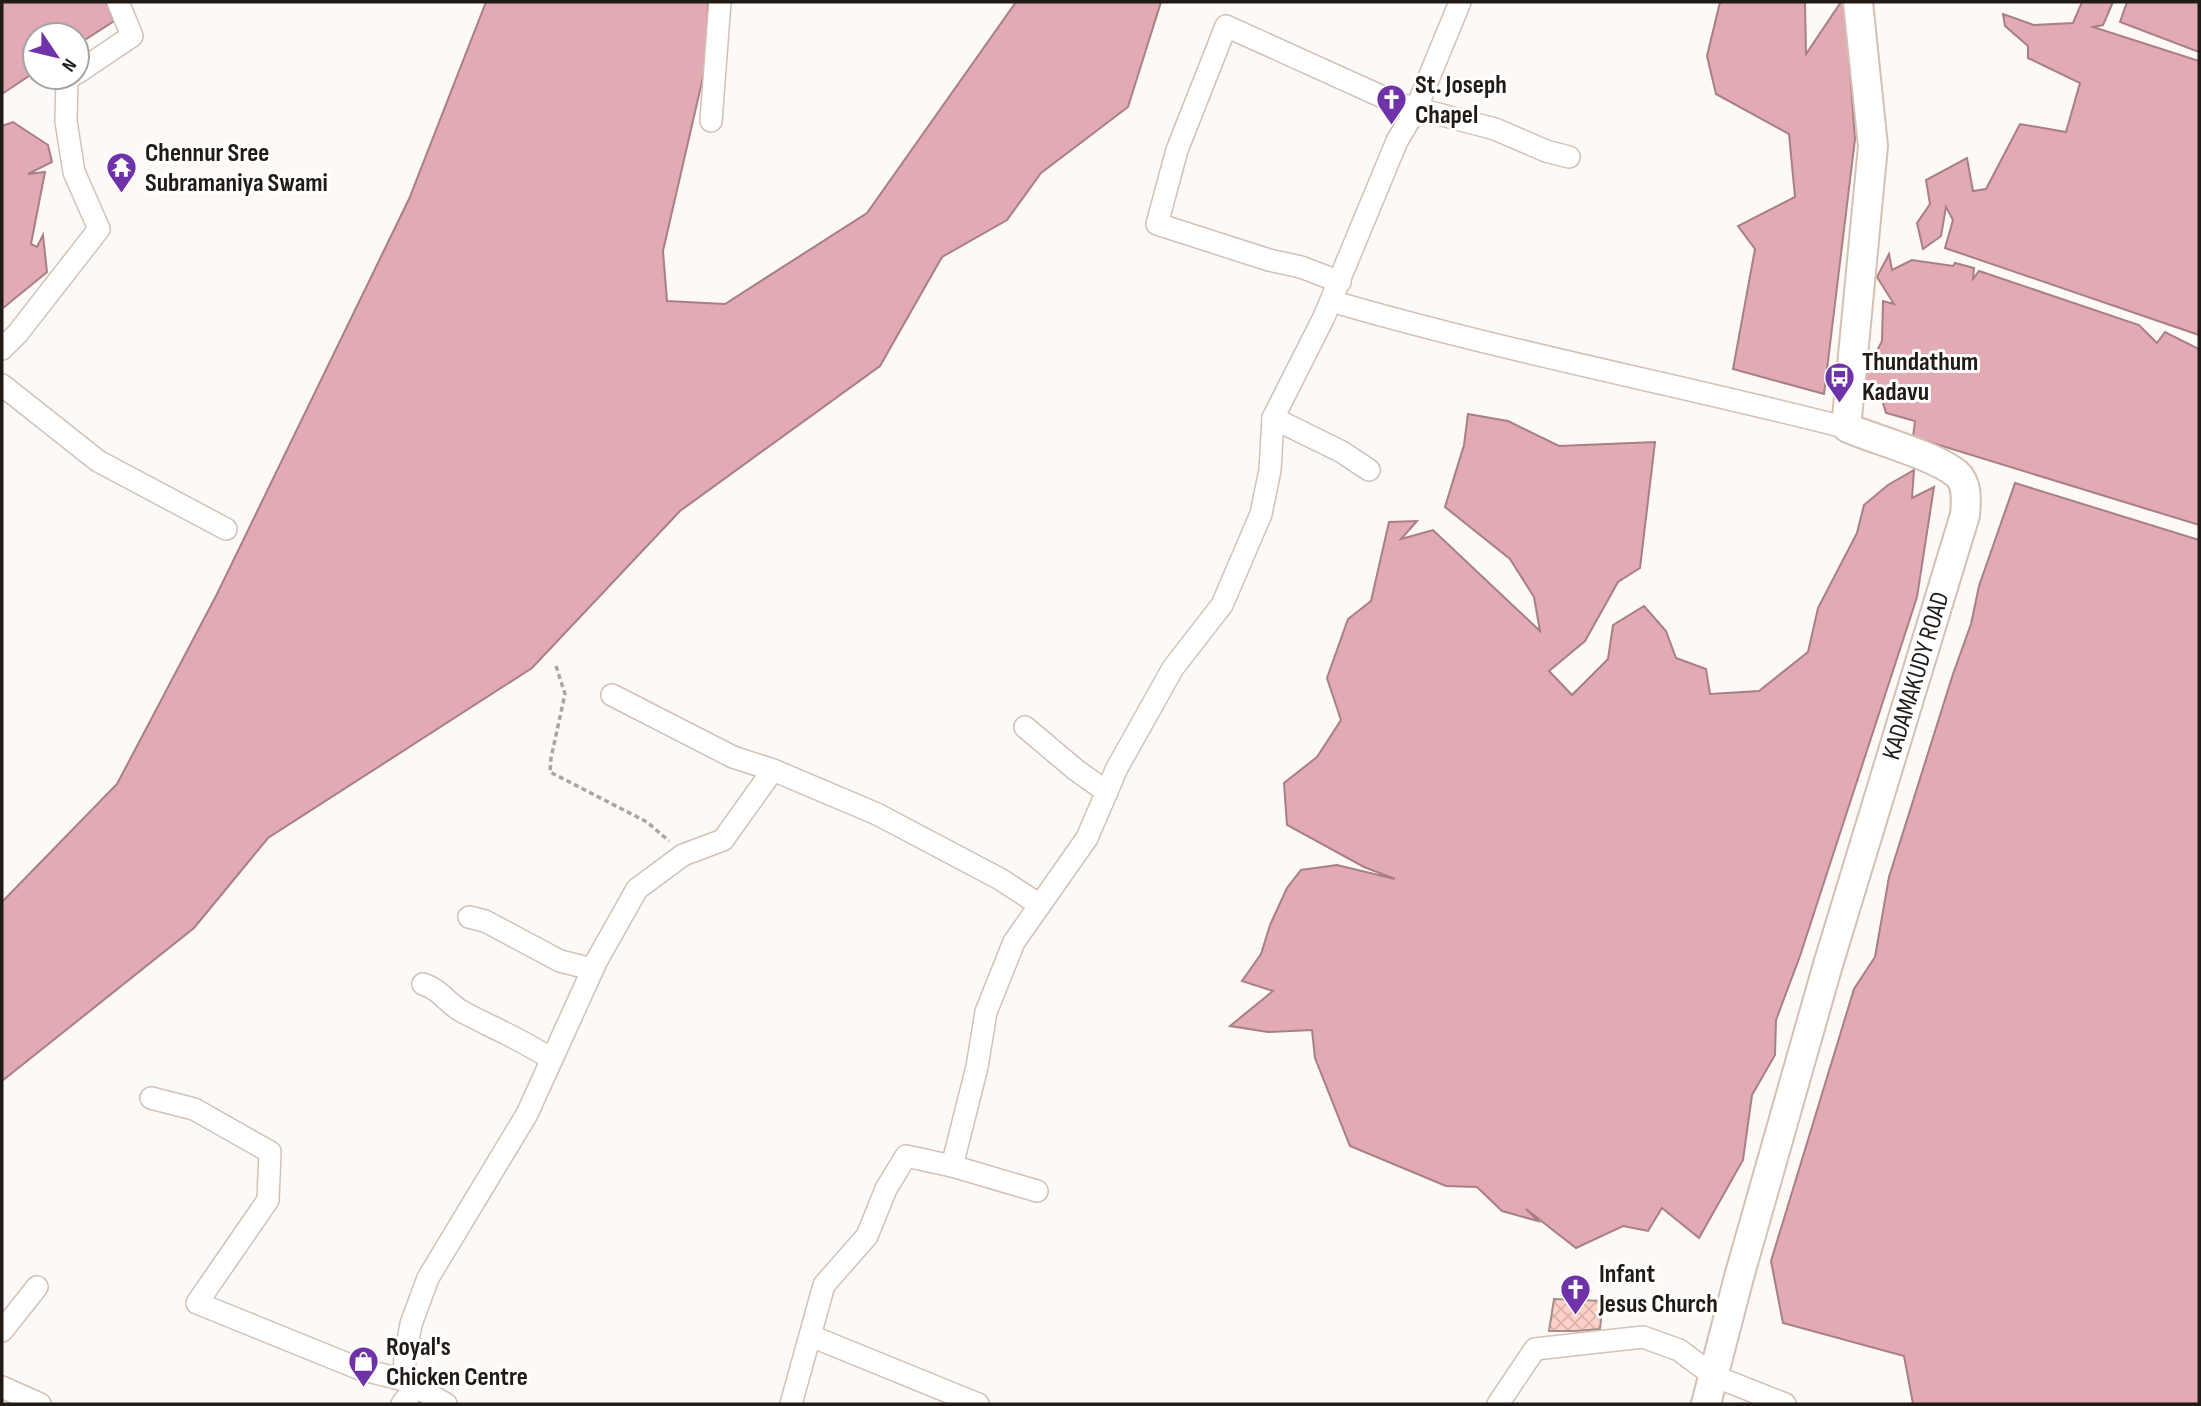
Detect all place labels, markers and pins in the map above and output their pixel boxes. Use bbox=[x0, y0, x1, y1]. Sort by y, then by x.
place label: St. Joseph Chapel bbox=[1415, 70, 1507, 131]
church icon: St. Joseph Chapel bbox=[1375, 83, 1409, 127]
place label: Chennur Sree Subramaniya Swami bbox=[145, 138, 328, 199]
temple icon: Chennur Sree Subramaniya Swami bbox=[105, 151, 139, 195]
place label: Thundathum Kadavu bbox=[1862, 347, 1978, 408]
bus stop icon: Thundathum Kadavu bbox=[1822, 360, 1856, 404]
place label: Infant Jesus Church bbox=[1598, 1259, 1718, 1320]
church icon: Infant Jesus Church bbox=[1559, 1272, 1593, 1316]
place label: Royal's Chicken Centre bbox=[386, 1332, 528, 1393]
shop icon: Royal's Chicken Centre bbox=[346, 1345, 380, 1389]

